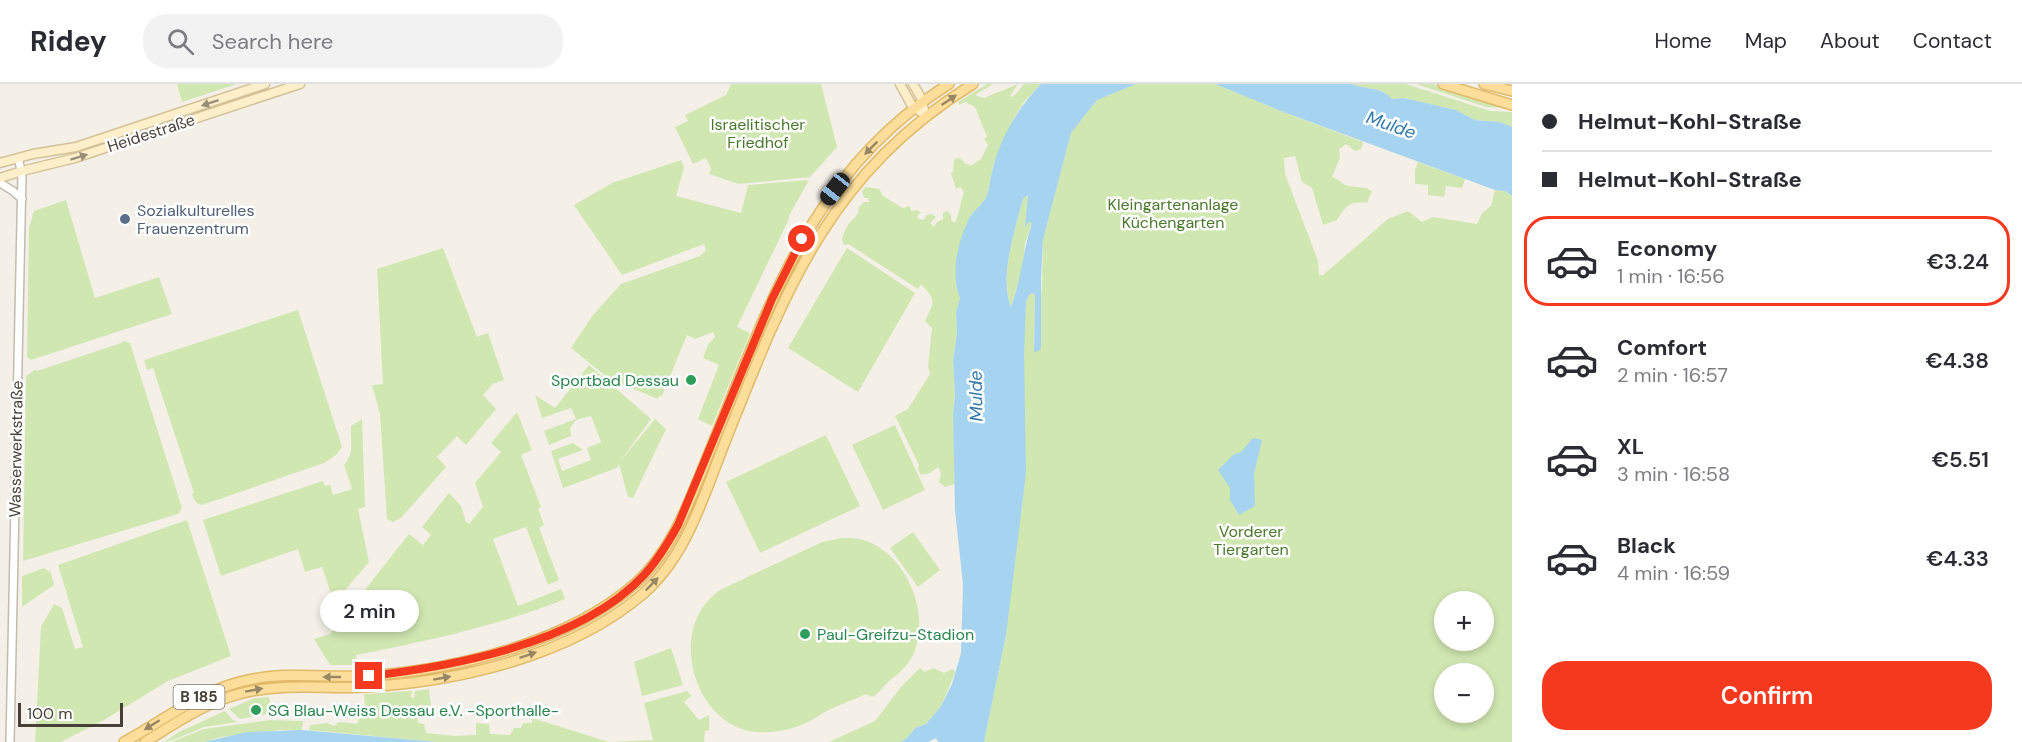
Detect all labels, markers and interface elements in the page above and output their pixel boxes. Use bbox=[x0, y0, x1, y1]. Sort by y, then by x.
search box bbox=[143, 14, 563, 68]
text: Ridey bbox=[30, 23, 107, 60]
icon: search bbox=[164, 25, 197, 58]
text: Search here bbox=[212, 27, 333, 56]
text: Home bbox=[1654, 27, 1712, 55]
text: Map bbox=[1745, 27, 1787, 55]
text: About bbox=[1820, 27, 1880, 55]
text: Contact bbox=[1913, 27, 1992, 55]
one-way arrow bbox=[941, 94, 957, 105]
one-way arrow bbox=[201, 99, 219, 109]
water label: Mulde bbox=[1363, 105, 1419, 145]
text: Helmut-Kohl-Straße bbox=[1578, 107, 1802, 136]
street label: Heidestraße bbox=[104, 109, 198, 157]
park label: Israelitischer Friedhof bbox=[711, 114, 805, 153]
one-way arrow bbox=[864, 140, 878, 155]
one-way arrow bbox=[70, 152, 88, 161]
text: Helmut-Kohl-Straße bbox=[1578, 165, 1802, 194]
car bbox=[817, 169, 853, 209]
park label: Kleingartenanlage Küchengarten bbox=[1108, 194, 1238, 233]
place label: Sozialkulturelles Frauenzentrum bbox=[137, 200, 254, 239]
marker: Sozialkulturelles Frauenzentrum bbox=[118, 212, 132, 226]
route start bbox=[788, 225, 815, 252]
icon: car bbox=[1545, 234, 1599, 288]
text: Economy bbox=[1617, 234, 1717, 263]
text: €3.24 bbox=[1927, 247, 1989, 276]
text: 1 min · 16:56 bbox=[1617, 263, 1725, 289]
icon: car bbox=[1545, 333, 1599, 387]
text: Comfort bbox=[1617, 333, 1707, 362]
text: €4.38 bbox=[1926, 346, 1989, 375]
text: 2 min · 16:57 bbox=[1617, 362, 1728, 388]
place label: Sportbad Dessau bbox=[551, 370, 679, 391]
water label: Mulde bbox=[964, 370, 988, 422]
marker: Sportbad Dessau bbox=[684, 373, 698, 387]
street label: Wasserwerkstraße bbox=[4, 380, 28, 518]
icon: car bbox=[1545, 432, 1599, 486]
text: XL bbox=[1617, 432, 1644, 461]
text: €5.51 bbox=[1932, 445, 1989, 474]
text: 3 min · 16:58 bbox=[1617, 461, 1730, 487]
park label: Vorderer Tiergarten bbox=[1213, 521, 1289, 560]
icon: car bbox=[1545, 531, 1599, 585]
text: Black bbox=[1617, 531, 1676, 560]
text: €4.33 bbox=[1926, 544, 1989, 573]
text: 4 min · 16:59 bbox=[1617, 560, 1730, 586]
one-way arrow bbox=[645, 577, 659, 591]
callout: 2 min bbox=[320, 589, 418, 631]
map controls bbox=[1434, 591, 1494, 723]
button: + bbox=[1434, 591, 1494, 651]
text: 2 min bbox=[343, 598, 396, 624]
place label: Paul-Greifzu-Stadion bbox=[817, 624, 974, 645]
marker: Paul-Greifzu-Stadion bbox=[798, 627, 812, 641]
one-way arrow bbox=[519, 650, 537, 660]
button: Confirm bbox=[1542, 661, 1992, 730]
route end bbox=[355, 662, 382, 689]
button: − bbox=[1434, 663, 1494, 723]
one-way arrow bbox=[322, 672, 341, 682]
one-way arrow bbox=[433, 673, 452, 682]
road number: B 185 bbox=[174, 685, 224, 709]
one-way arrow bbox=[245, 686, 264, 695]
scale bar bbox=[18, 700, 123, 728]
place label: SG Blau-Weiss Dessau e.V. -Sporthalle- bbox=[268, 700, 559, 721]
text: 100 m bbox=[27, 703, 72, 724]
marker: SG Blau-Weiss Dessau e.V. -Sporthalle- bbox=[249, 703, 263, 717]
one-way arrow bbox=[144, 720, 160, 731]

